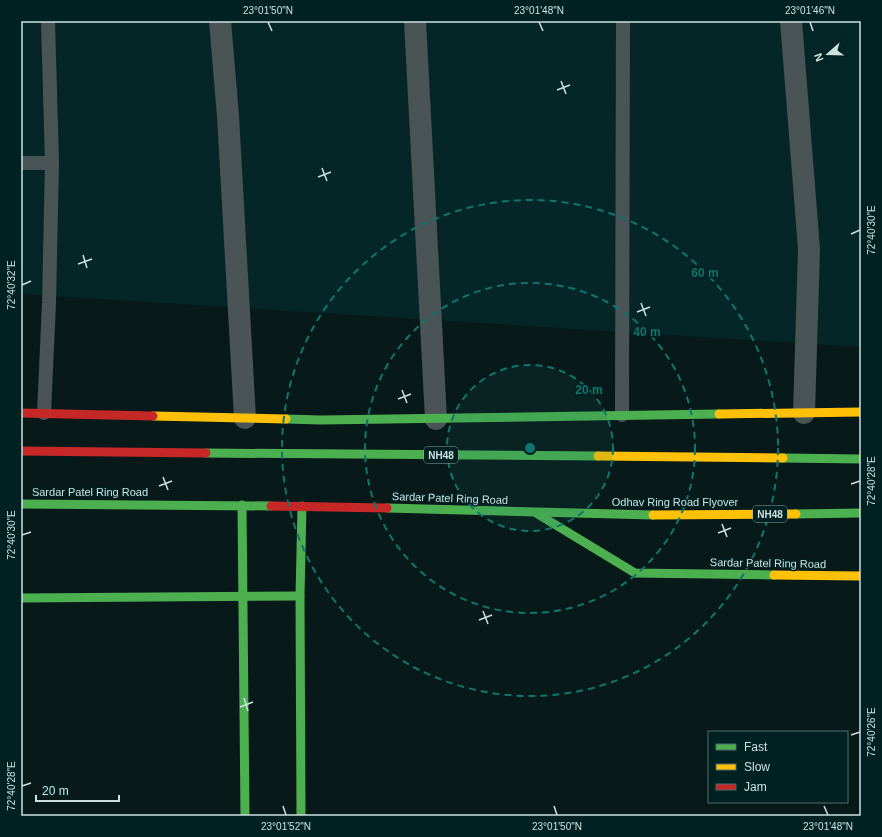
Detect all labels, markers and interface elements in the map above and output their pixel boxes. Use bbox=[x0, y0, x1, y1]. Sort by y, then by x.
text: 23°01'50"N bbox=[243, 5, 293, 16]
text: 23°01'48"N bbox=[514, 5, 564, 16]
text: 23°01'46"N bbox=[785, 5, 835, 16]
north arrow bbox=[808, 34, 848, 74]
text: N bbox=[812, 52, 826, 63]
text: 72°40'30"E bbox=[866, 205, 877, 255]
text: 72°40'32"E bbox=[6, 260, 17, 310]
text: 60 m bbox=[691, 266, 719, 280]
text: 40 m bbox=[633, 325, 661, 339]
text: 20 m bbox=[575, 383, 603, 397]
centre of rings bbox=[523, 441, 537, 455]
road number: NH48 bbox=[424, 447, 458, 463]
text: 72°40'28"E bbox=[866, 456, 877, 506]
street label: Sardar Patel Ring Road bbox=[32, 486, 148, 498]
street label: Sardar Patel Ring Road bbox=[392, 490, 508, 506]
street label: Odhav Ring Road Flyover bbox=[612, 496, 739, 508]
road number: NH48 bbox=[753, 506, 787, 522]
text: 72°40'30"E bbox=[6, 510, 17, 560]
street label: Sardar Patel Ring Road bbox=[710, 556, 826, 570]
text: 72°40'26"E bbox=[866, 707, 877, 757]
legend bbox=[708, 731, 848, 803]
text: Fast bbox=[744, 740, 768, 754]
text: Slow bbox=[744, 760, 770, 774]
text: 72°40'28"E bbox=[6, 761, 17, 811]
scale bar bbox=[36, 777, 119, 803]
text: Jam bbox=[744, 780, 767, 794]
text: 20 m bbox=[42, 784, 69, 798]
text: 23°01'52"N bbox=[261, 821, 311, 832]
text: 23°01'50"N bbox=[532, 821, 582, 832]
text: 23°01'48"N bbox=[803, 821, 853, 832]

